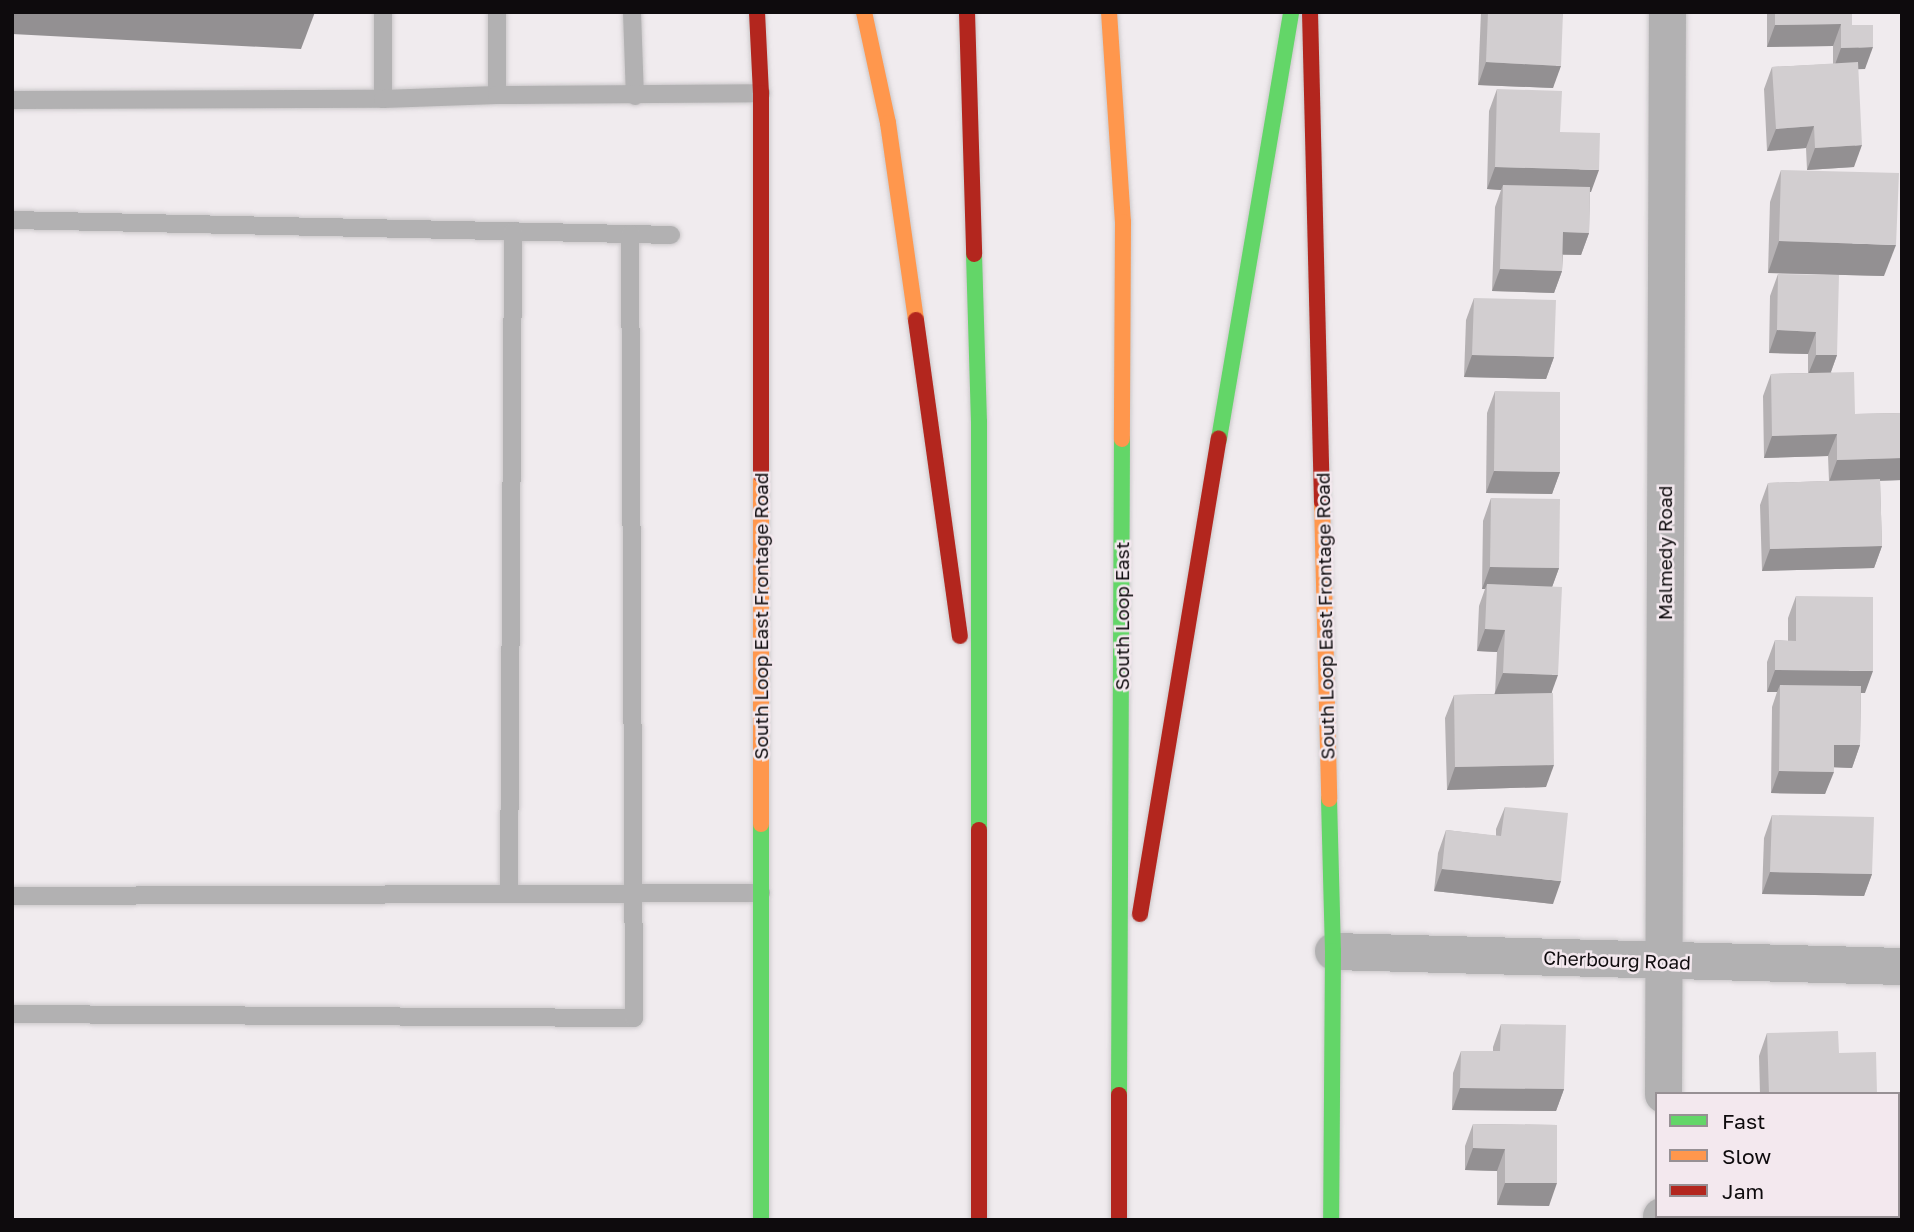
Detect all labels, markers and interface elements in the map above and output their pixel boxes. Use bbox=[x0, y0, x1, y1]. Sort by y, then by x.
street label: South Loop East Frontage Road bbox=[750, 472, 772, 760]
street label: South Loop East Frontage Road bbox=[1311, 472, 1339, 760]
street label: Malmedy Road bbox=[1654, 486, 1676, 620]
street label: South Loop East bbox=[1111, 542, 1133, 690]
street label: Cherbourg Road bbox=[1543, 946, 1691, 974]
legend bbox=[1655, 1092, 1900, 1218]
text: Fast bbox=[1722, 1108, 1765, 1134]
text: Slow bbox=[1722, 1143, 1771, 1169]
text: Jam bbox=[1722, 1178, 1764, 1204]

